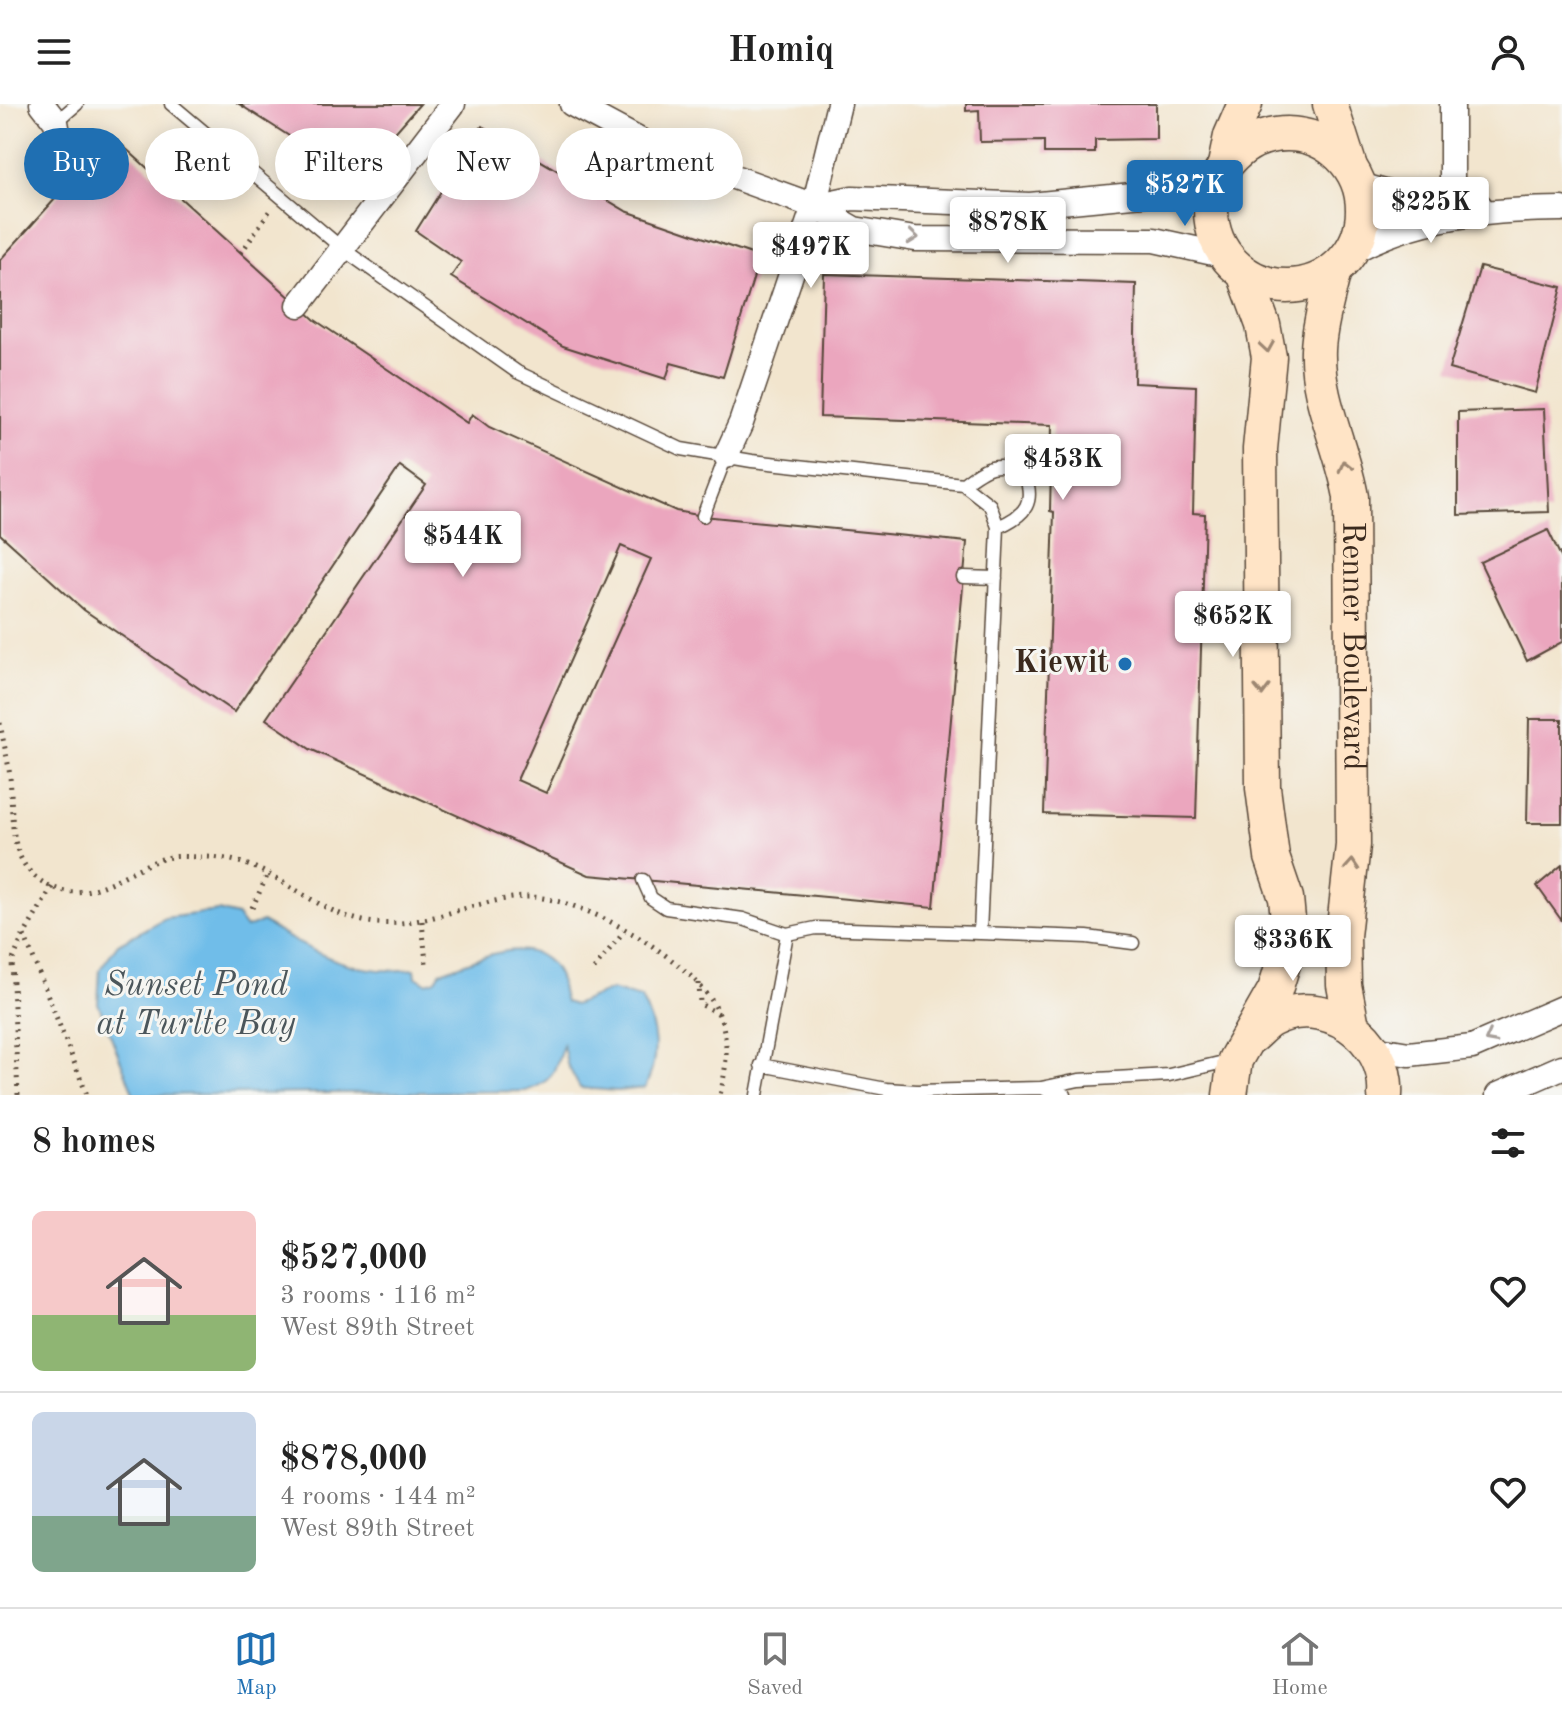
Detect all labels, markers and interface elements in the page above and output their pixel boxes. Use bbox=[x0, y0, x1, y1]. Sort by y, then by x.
icon: menu bbox=[32, 30, 76, 74]
icon: person bbox=[1486, 30, 1530, 74]
text: Homiq bbox=[728, 34, 834, 70]
chip: Buy bbox=[24, 128, 129, 200]
chip: Rent bbox=[145, 128, 259, 200]
chip: Filters bbox=[275, 128, 411, 200]
chip: New bbox=[427, 128, 540, 200]
chip: Apartment bbox=[556, 128, 743, 200]
pin: $527K bbox=[1129, 160, 1241, 228]
text: $527K bbox=[1145, 173, 1225, 199]
pin: $225K bbox=[1375, 177, 1487, 245]
text: $225K bbox=[1391, 190, 1471, 216]
pin: $878K bbox=[952, 197, 1064, 265]
text: $878K bbox=[968, 210, 1048, 236]
pin: $497K bbox=[755, 222, 867, 290]
one-way arrow bbox=[907, 229, 920, 246]
text: $497K bbox=[771, 235, 851, 261]
one-way arrow bbox=[1258, 340, 1275, 354]
pin: $453K bbox=[1007, 434, 1119, 502]
text: $453K bbox=[1023, 447, 1103, 473]
one-way arrow bbox=[1337, 460, 1354, 473]
pin: $544K bbox=[407, 511, 519, 579]
street label: Renner Boulevard bbox=[1335, 521, 1369, 771]
text: $544K bbox=[423, 524, 503, 550]
pin: $652K bbox=[1177, 591, 1289, 659]
text: $652K bbox=[1193, 604, 1273, 630]
place label: Kiewit bbox=[1014, 648, 1109, 680]
marker: Kiewit bbox=[1116, 655, 1134, 673]
one-way arrow bbox=[1253, 684, 1271, 697]
one-way arrow bbox=[1343, 858, 1360, 871]
pin: $336K bbox=[1237, 915, 1349, 983]
text: $336K bbox=[1253, 928, 1333, 954]
water label: Sunset Pond at Turlte Bay bbox=[96, 969, 296, 1042]
one-way arrow bbox=[1484, 1028, 1498, 1043]
icon: filters bbox=[1486, 1121, 1530, 1165]
text: 8 homes bbox=[32, 1126, 155, 1160]
text: $527,000 bbox=[280, 1242, 428, 1276]
icon: home bbox=[96, 1243, 192, 1339]
icon: heart bbox=[1486, 1269, 1530, 1313]
text: 3 rooms · 116 m² bbox=[280, 1283, 476, 1309]
text: West 89th Street bbox=[280, 1315, 474, 1341]
text: $878,000 bbox=[280, 1443, 428, 1477]
icon: home bbox=[96, 1444, 192, 1540]
icon: heart bbox=[1486, 1470, 1530, 1514]
text: 4 rooms · 144 m² bbox=[280, 1484, 476, 1510]
text: West 89th Street bbox=[280, 1516, 474, 1542]
tab: Map bbox=[234, 1627, 278, 1702]
tab: Saved bbox=[747, 1627, 803, 1702]
tab: Home bbox=[1272, 1627, 1328, 1702]

